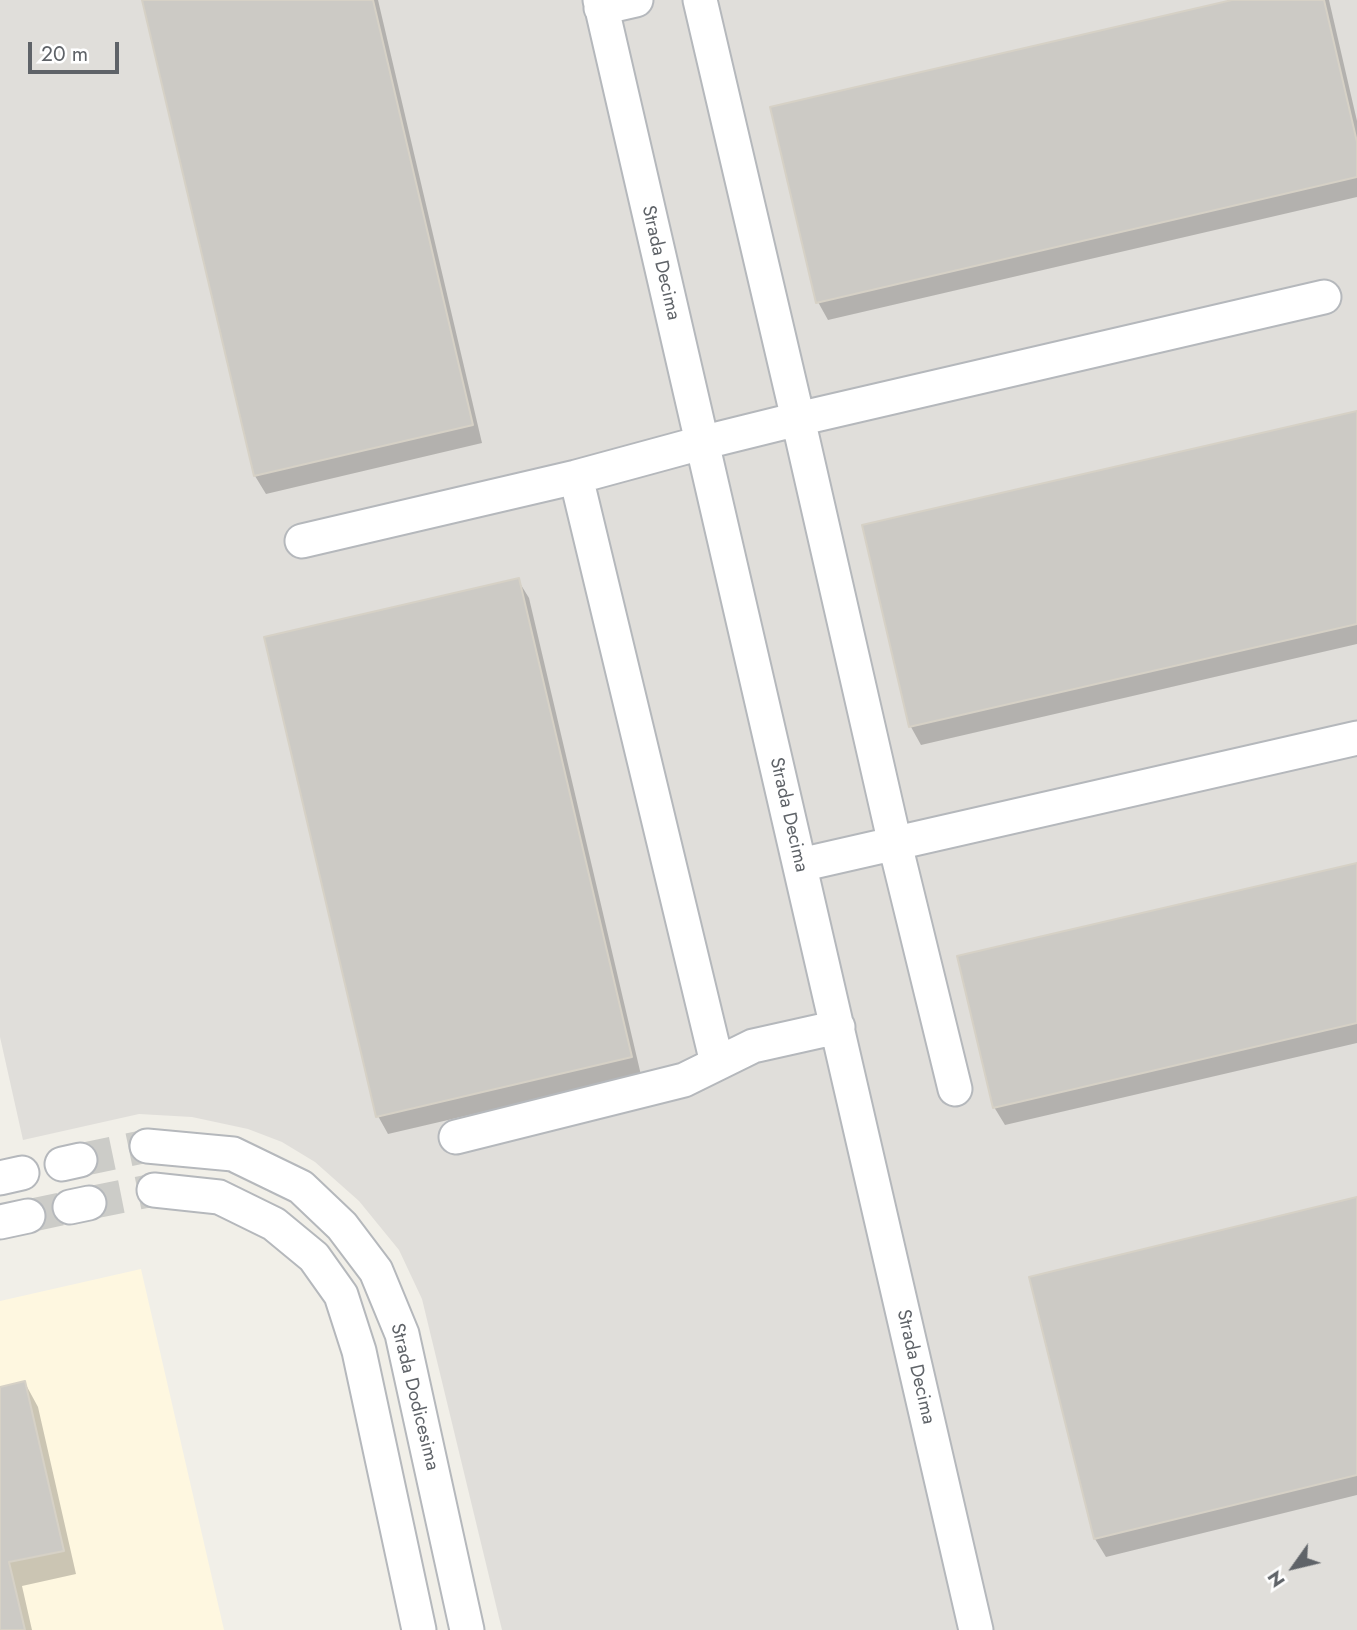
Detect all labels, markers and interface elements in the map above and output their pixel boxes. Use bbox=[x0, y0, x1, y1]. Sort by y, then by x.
scale bar bbox=[32, 28, 122, 72]
text: 20 m bbox=[41, 39, 88, 69]
street label: Strada Decima bbox=[636, 203, 684, 323]
street label: Strada Decima bbox=[764, 755, 812, 875]
street label: Strada Decima bbox=[891, 1307, 939, 1427]
street label: Strada Dodicesima bbox=[385, 1321, 443, 1473]
north arrow bbox=[1259, 1532, 1329, 1602]
text: N bbox=[1261, 1565, 1292, 1593]

